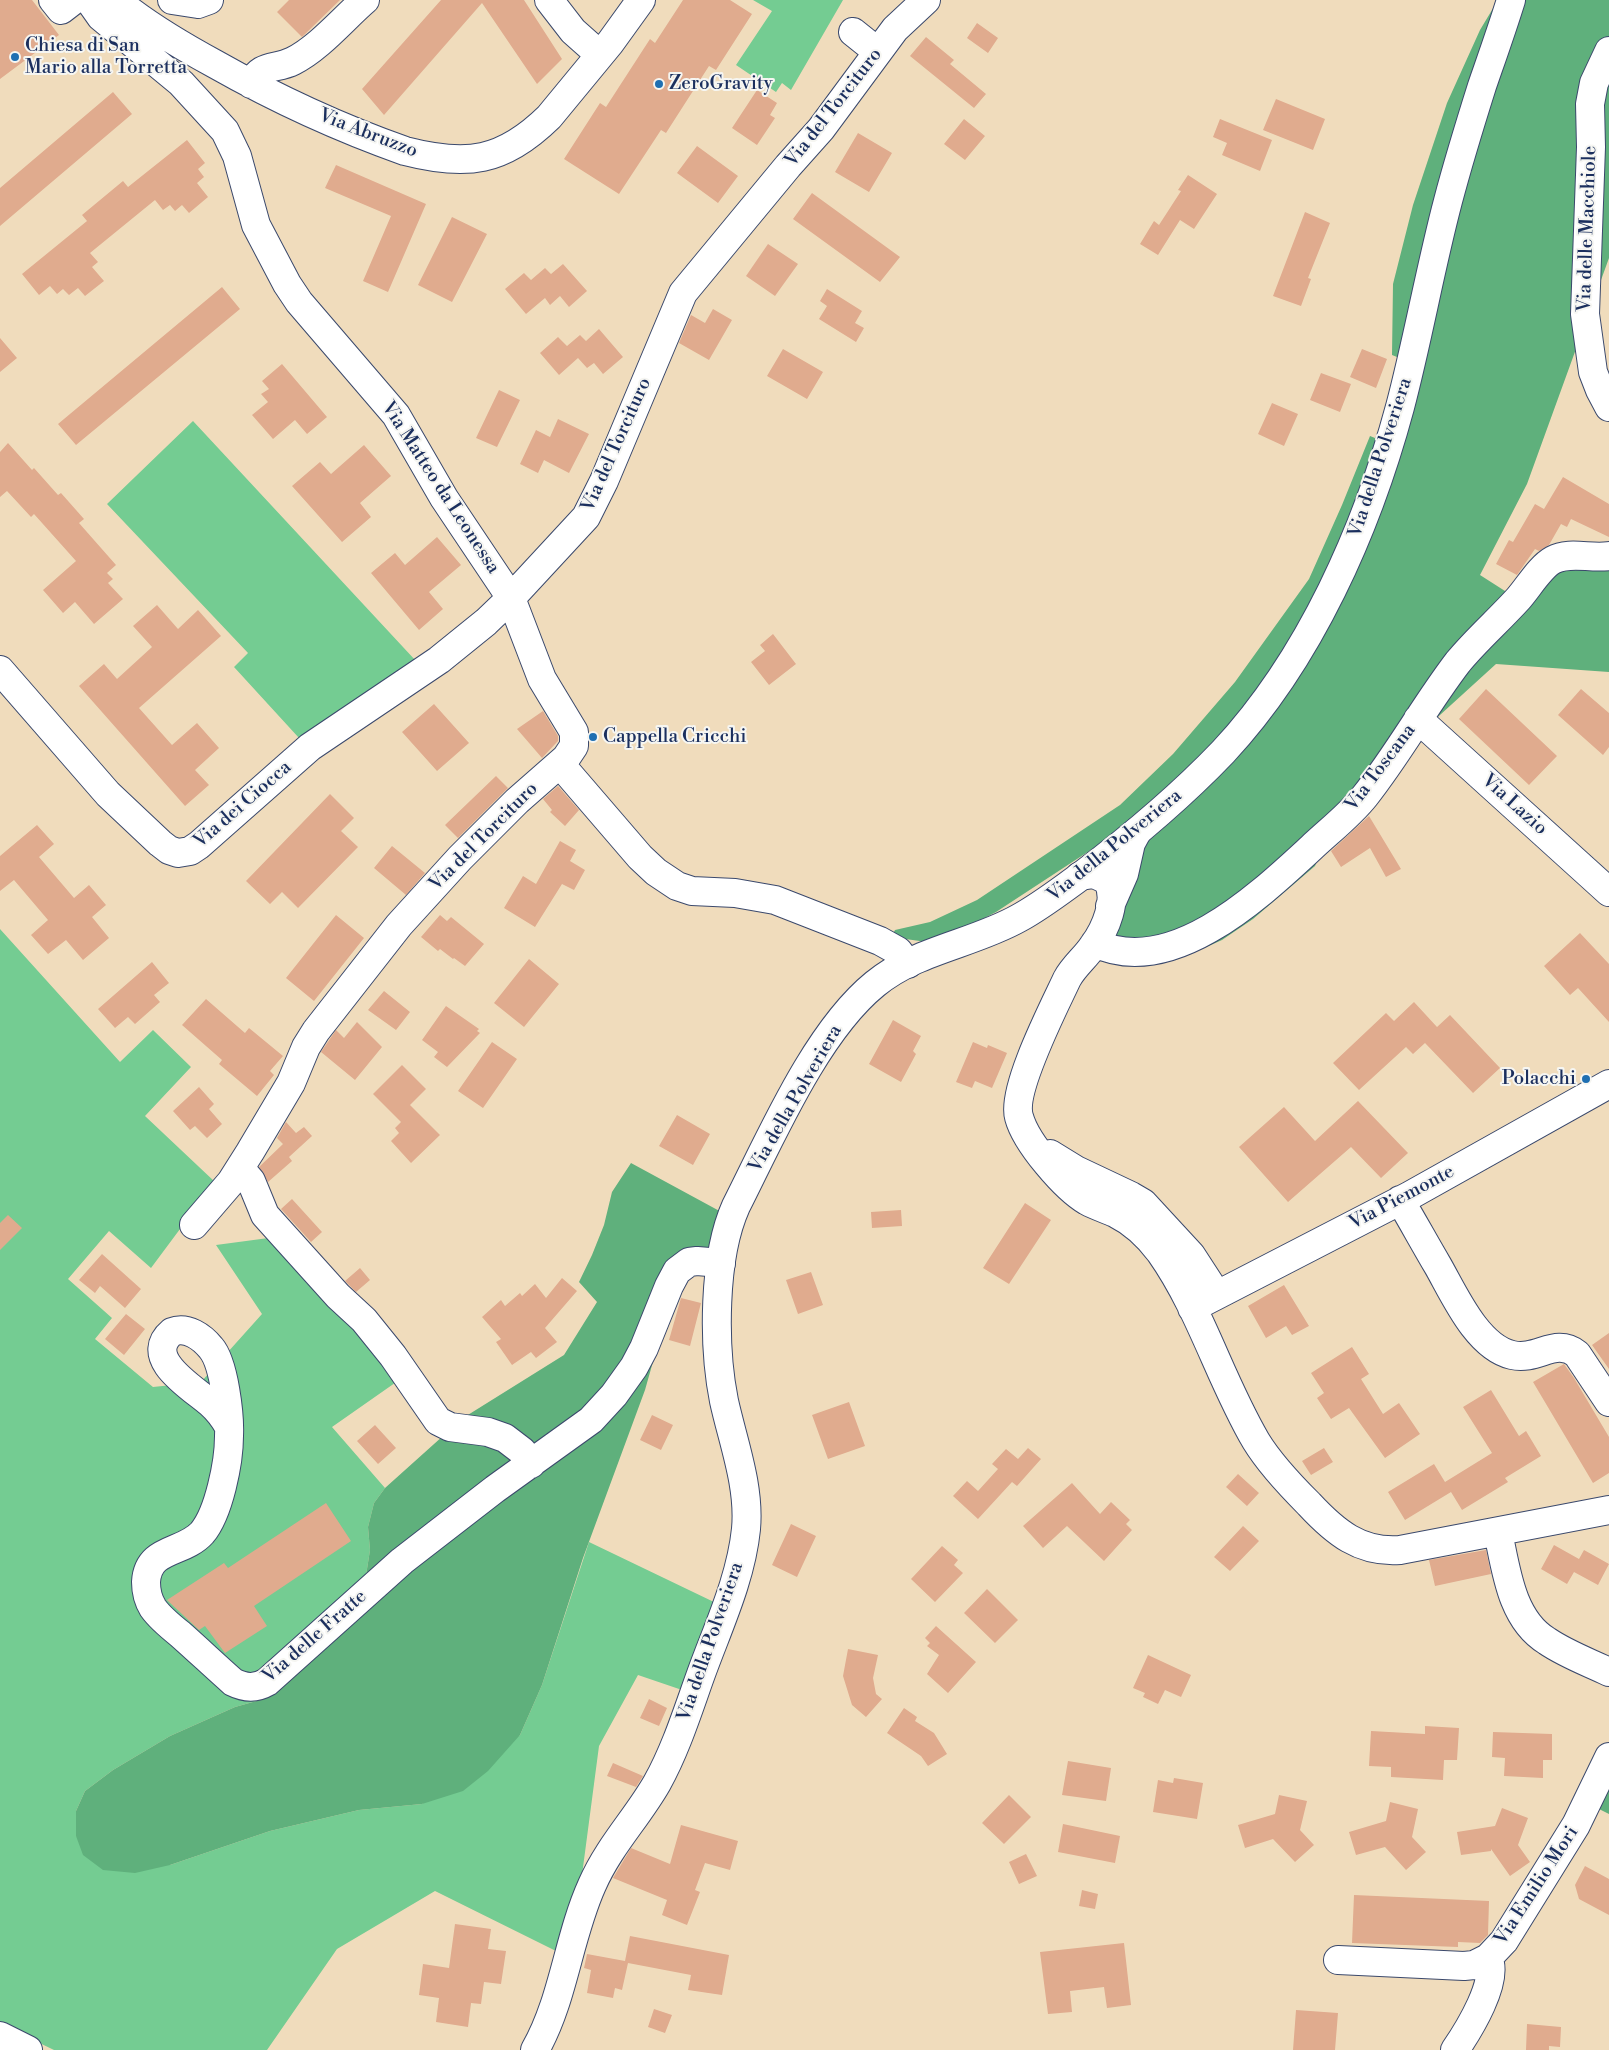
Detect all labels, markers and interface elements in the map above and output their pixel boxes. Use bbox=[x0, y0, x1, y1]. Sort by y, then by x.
place label: Chiesa di San Mario alla Torretta bbox=[25, 35, 187, 79]
street label: Via del Torcituro bbox=[781, 44, 887, 172]
marker: Chiesa di San Mario alla Torretta bbox=[9, 51, 21, 63]
place label: ZeroGravity bbox=[669, 73, 773, 95]
marker: ZeroGravity bbox=[653, 78, 665, 90]
street label: Via Abruzzo bbox=[315, 105, 421, 163]
street label: Via delle Macchiole bbox=[1574, 145, 1602, 313]
street label: Via del Torcituro bbox=[577, 374, 657, 516]
street label: Via della Polveriera bbox=[1344, 375, 1418, 541]
street label: Via Matteo da Leonessa bbox=[376, 398, 504, 578]
street label: Via Toscana bbox=[1341, 720, 1421, 816]
place label: Cappella Cricchi bbox=[603, 726, 747, 748]
marker: Cappella Cricchi bbox=[587, 731, 599, 743]
street label: Via dei Ciocca bbox=[190, 756, 296, 854]
street label: Via Lazio bbox=[1476, 770, 1552, 840]
street label: Via del Torcituro bbox=[425, 778, 543, 896]
street label: Via della Polveriera bbox=[1043, 785, 1187, 907]
street label: Via della Polveriera bbox=[744, 1021, 848, 1177]
place label: Polacchi bbox=[1502, 1068, 1576, 1090]
marker: Polacchi bbox=[1580, 1073, 1592, 1085]
street label: Via Piemonte bbox=[1345, 1161, 1459, 1235]
street label: Via della Polveriera bbox=[673, 1560, 749, 1724]
street label: Via delle Fratte bbox=[258, 1586, 372, 1688]
street label: Via Emilio Mori bbox=[1490, 1822, 1584, 1950]

